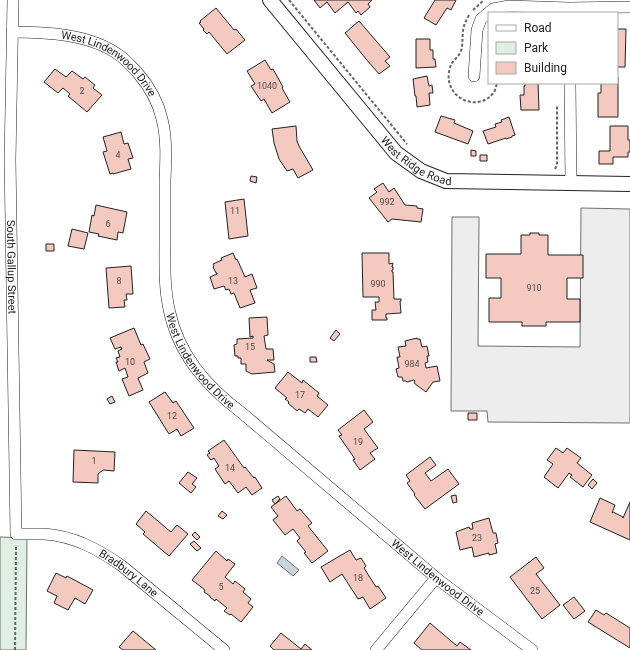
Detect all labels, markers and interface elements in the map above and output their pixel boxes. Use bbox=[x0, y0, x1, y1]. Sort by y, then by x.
legend bbox=[488, 12, 618, 84]
text: Road bbox=[524, 21, 552, 35]
street label: West Lindenwood Drive bbox=[60, 29, 159, 99]
text: Park bbox=[524, 41, 549, 55]
text: Building bbox=[524, 61, 567, 75]
house number: 1040 bbox=[257, 81, 277, 91]
house number: 2 bbox=[79, 86, 85, 96]
street label: West Ridge Road bbox=[378, 134, 452, 188]
house number: 4 bbox=[115, 150, 121, 160]
house number: 992 bbox=[379, 197, 395, 207]
house number: 11 bbox=[230, 206, 240, 216]
house number: 6 bbox=[105, 219, 111, 229]
street label: South Gallup Street bbox=[4, 220, 18, 315]
house number: 8 bbox=[116, 276, 122, 286]
house number: 13 bbox=[228, 276, 238, 286]
house number: 990 bbox=[370, 279, 386, 289]
house number: 910 bbox=[526, 283, 542, 293]
street label: West Lindenwood Drive bbox=[163, 312, 237, 412]
house number: 15 bbox=[245, 342, 255, 352]
house number: 10 bbox=[125, 357, 135, 367]
house number: 984 bbox=[404, 359, 420, 369]
house number: 17 bbox=[295, 390, 305, 400]
house number: 12 bbox=[167, 411, 177, 421]
house number: 19 bbox=[353, 437, 363, 447]
house number: 1 bbox=[91, 456, 97, 466]
house number: 14 bbox=[225, 463, 235, 473]
house number: 23 bbox=[472, 533, 482, 543]
street label: West Lindenwood Drive bbox=[389, 537, 486, 619]
street label: Bradbury Lane bbox=[97, 547, 160, 600]
house number: 18 bbox=[353, 573, 363, 583]
house number: 5 bbox=[218, 582, 224, 592]
house number: 25 bbox=[530, 586, 540, 596]

